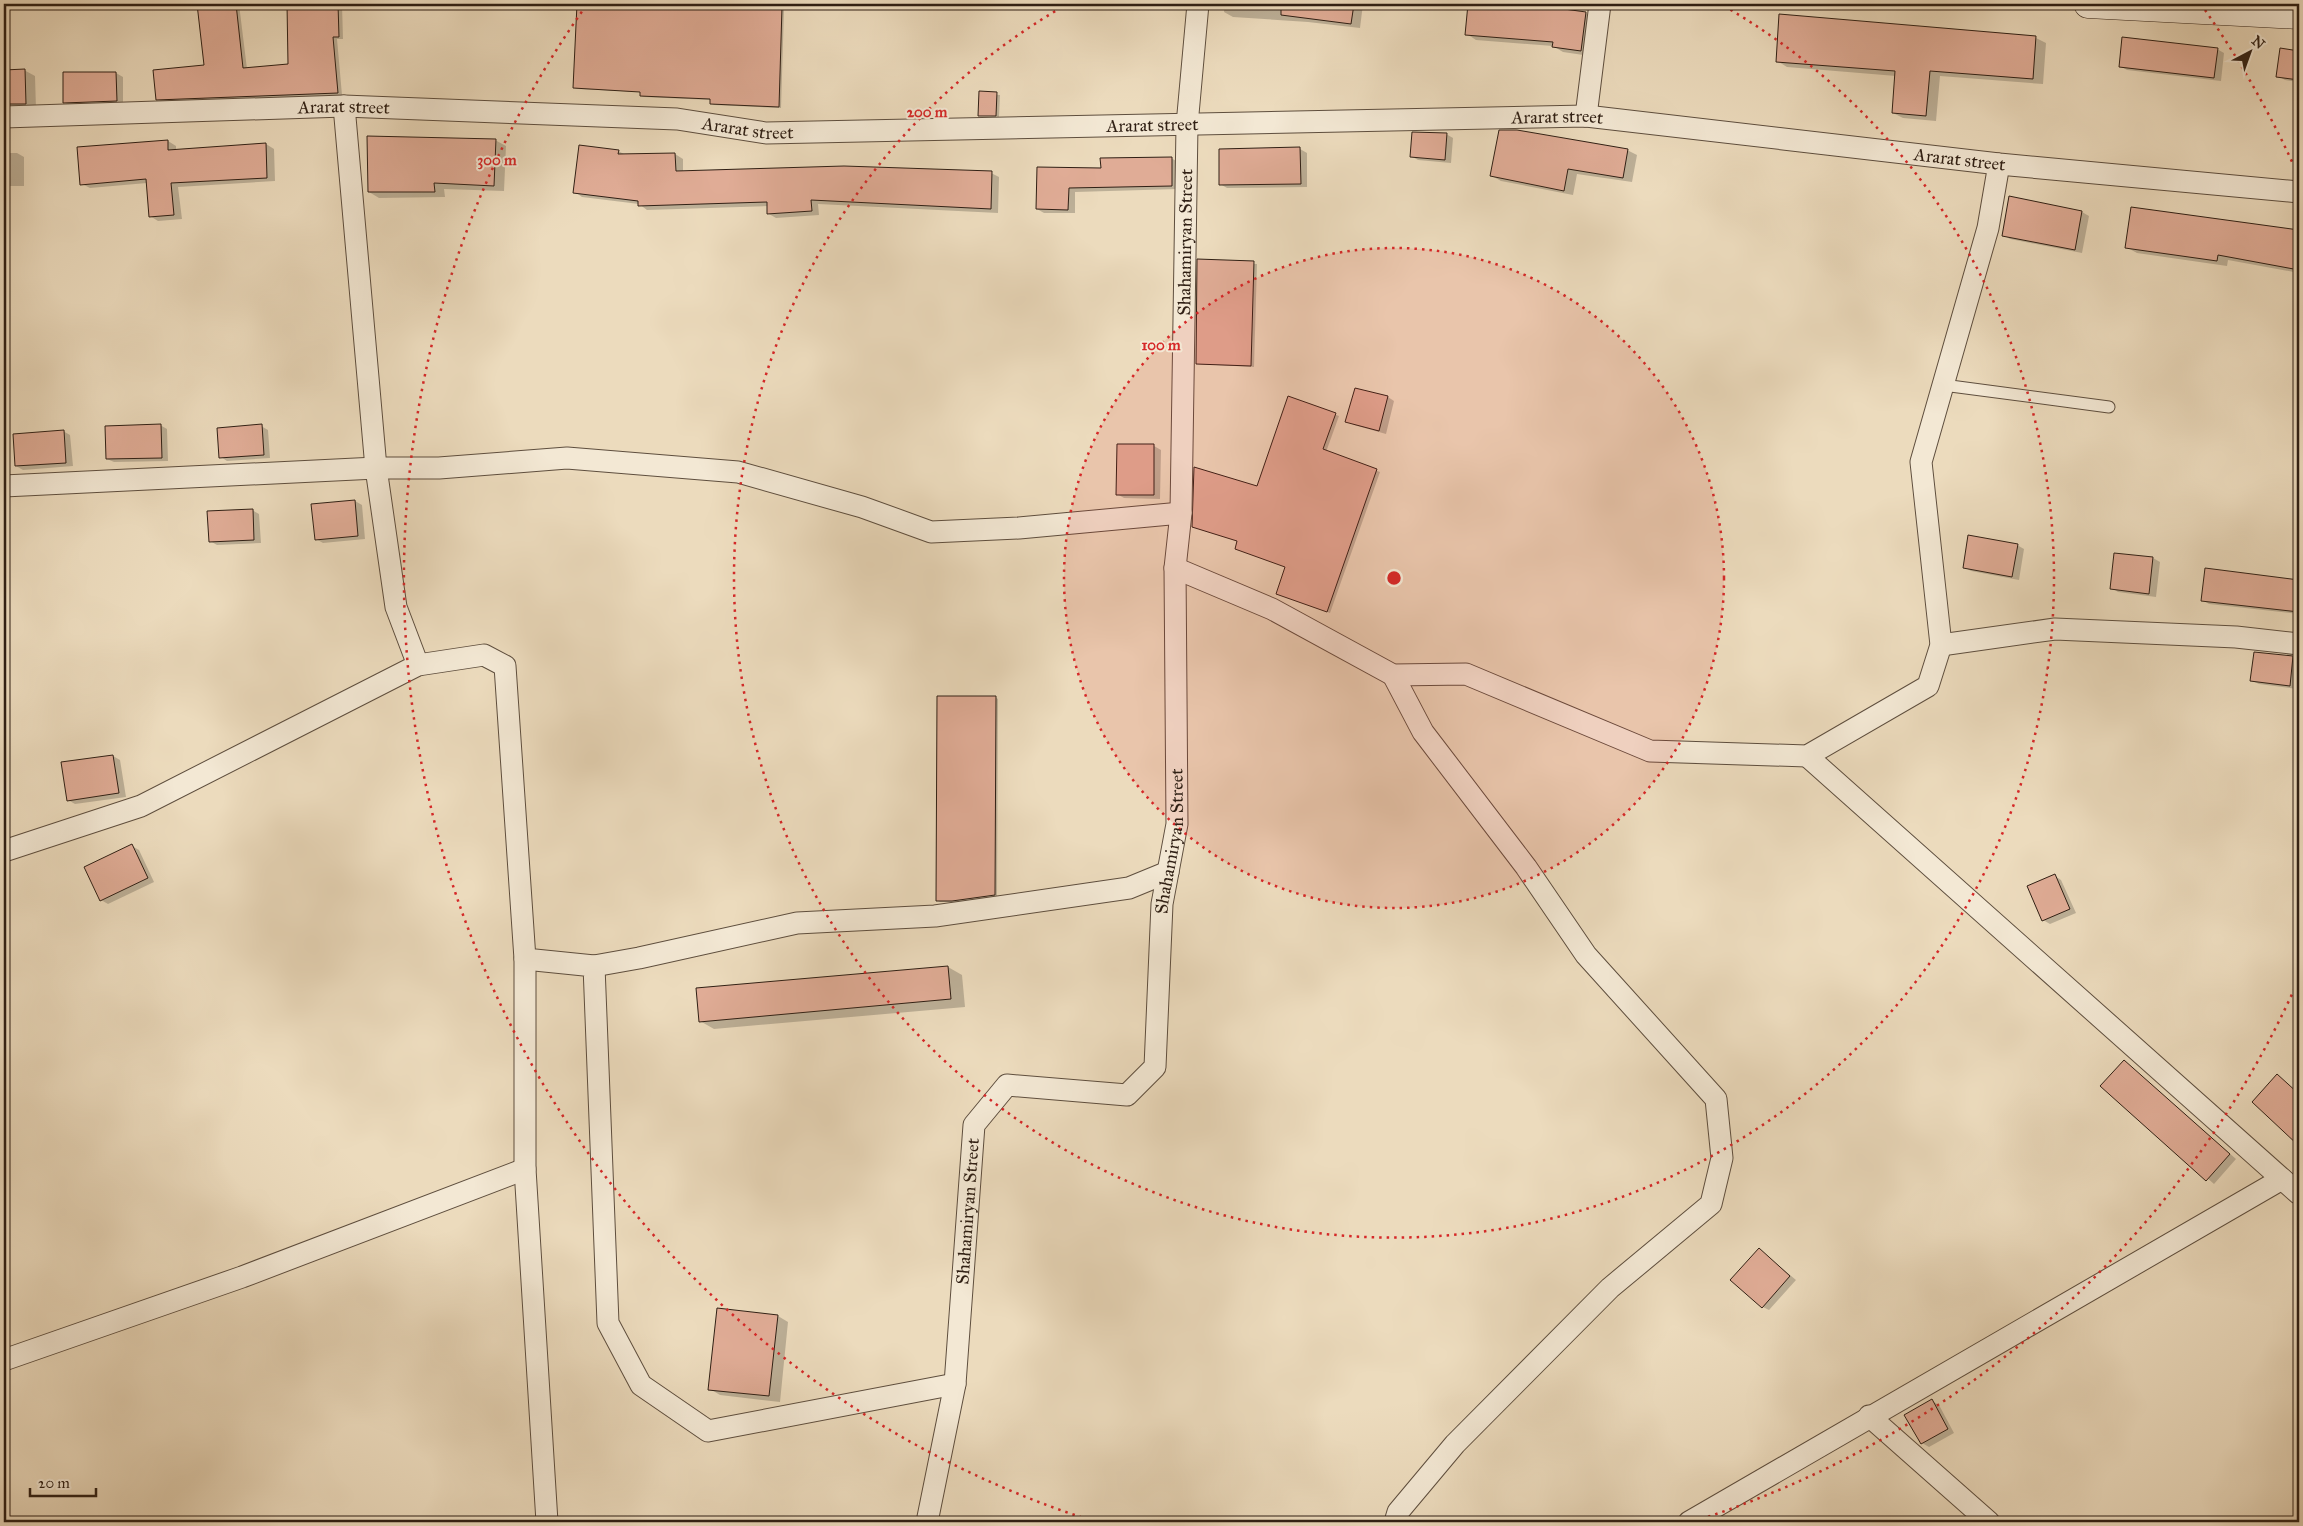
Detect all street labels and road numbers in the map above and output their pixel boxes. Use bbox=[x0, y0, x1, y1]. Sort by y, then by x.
street label: Ararat street bbox=[296, 95, 391, 119]
street label: Ararat street bbox=[1510, 105, 1605, 129]
street label: Ararat street bbox=[700, 112, 794, 144]
street label: Ararat street bbox=[1105, 113, 1199, 137]
street label: Ararat street bbox=[1912, 143, 2007, 176]
street label: Shahamiryan Street bbox=[1173, 168, 1197, 316]
street label: Shahamiryan Street bbox=[1151, 768, 1188, 914]
street label: Shahamiryan Street bbox=[951, 1137, 984, 1285]

